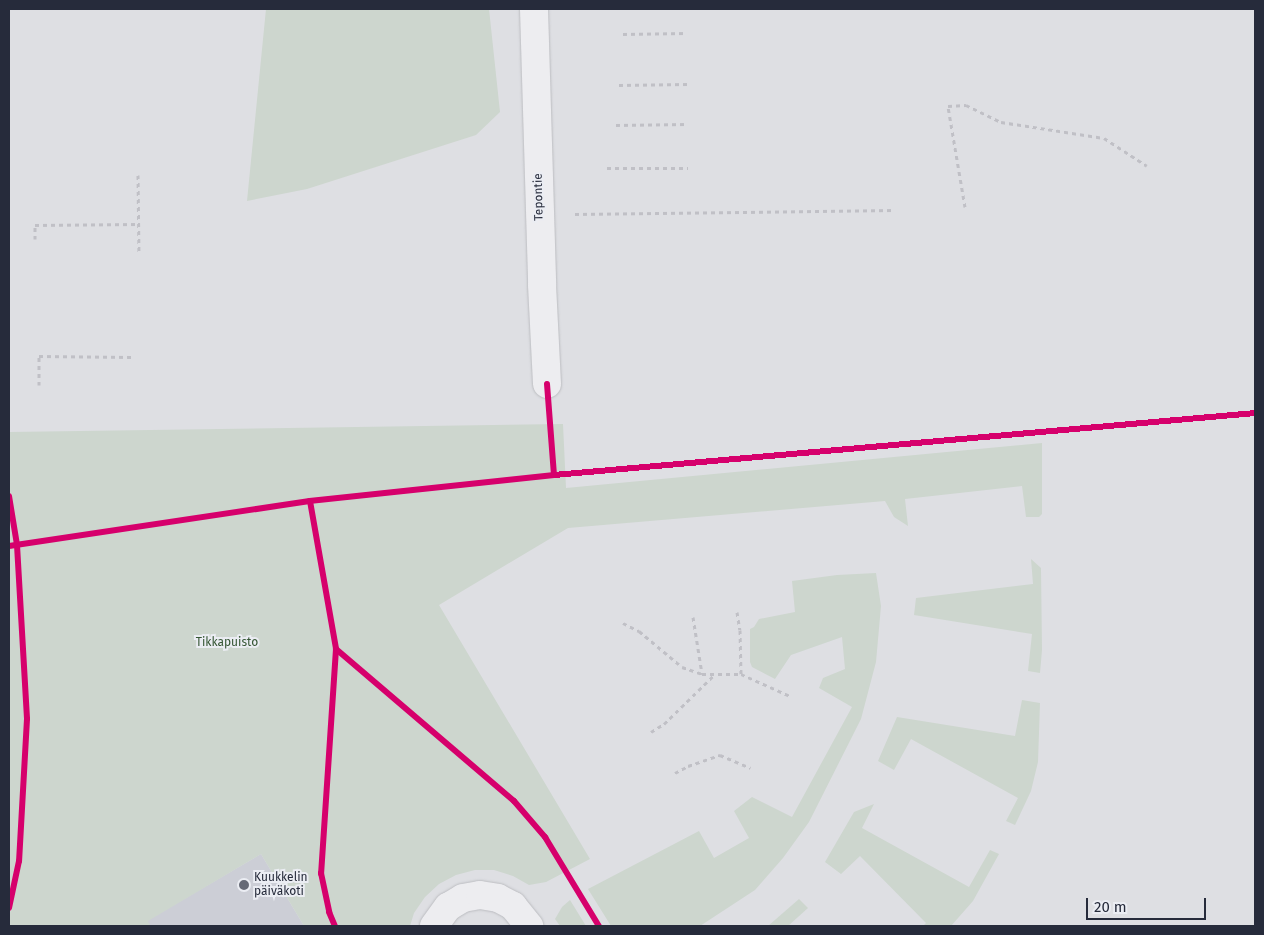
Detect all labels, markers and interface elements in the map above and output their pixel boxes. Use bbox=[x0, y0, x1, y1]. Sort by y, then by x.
street label: Tepontie bbox=[531, 173, 547, 221]
park label: Tikkapuisto bbox=[196, 636, 258, 650]
place label: Kuukkelin päiväkoti bbox=[254, 871, 308, 899]
marker: Kuukkelin päiväkoti bbox=[238, 879, 250, 891]
scale bar bbox=[1089, 888, 1209, 920]
text: 20 m bbox=[1094, 898, 1127, 916]

